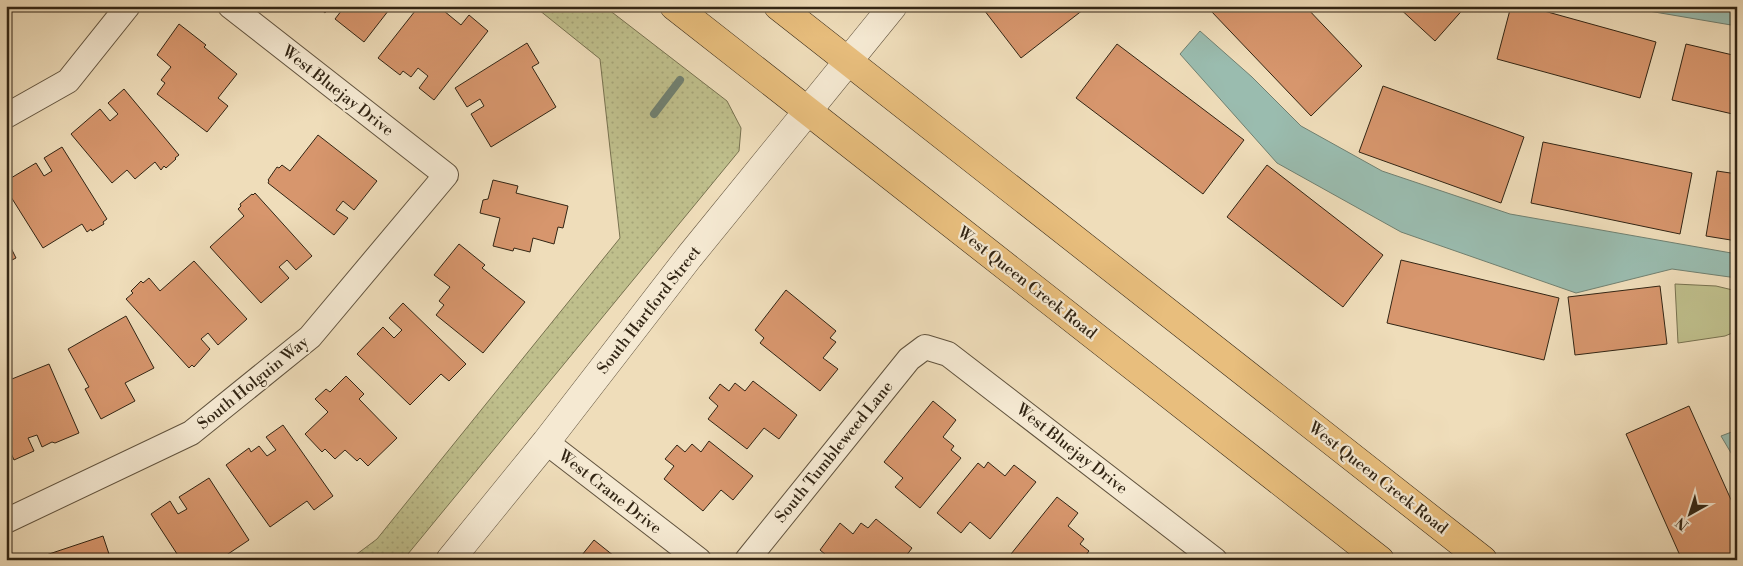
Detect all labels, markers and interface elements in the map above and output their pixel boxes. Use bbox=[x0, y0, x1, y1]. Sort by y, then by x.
street label: West Bluejay Drive bbox=[278, 41, 398, 141]
street label: West Queen Creek Road bbox=[953, 222, 1101, 344]
street label: South Hartford Street bbox=[593, 242, 705, 378]
street label: South Holguin Way bbox=[193, 332, 313, 434]
street label: South Tumbleweed Lane bbox=[771, 377, 897, 527]
street label: West Bluejay Drive bbox=[1012, 399, 1132, 499]
street label: West Queen Creek Road bbox=[1304, 417, 1452, 539]
street label: West Crane Drive bbox=[554, 445, 666, 538]
north arrow bbox=[1666, 488, 1716, 538]
text: N bbox=[1672, 513, 1692, 534]

